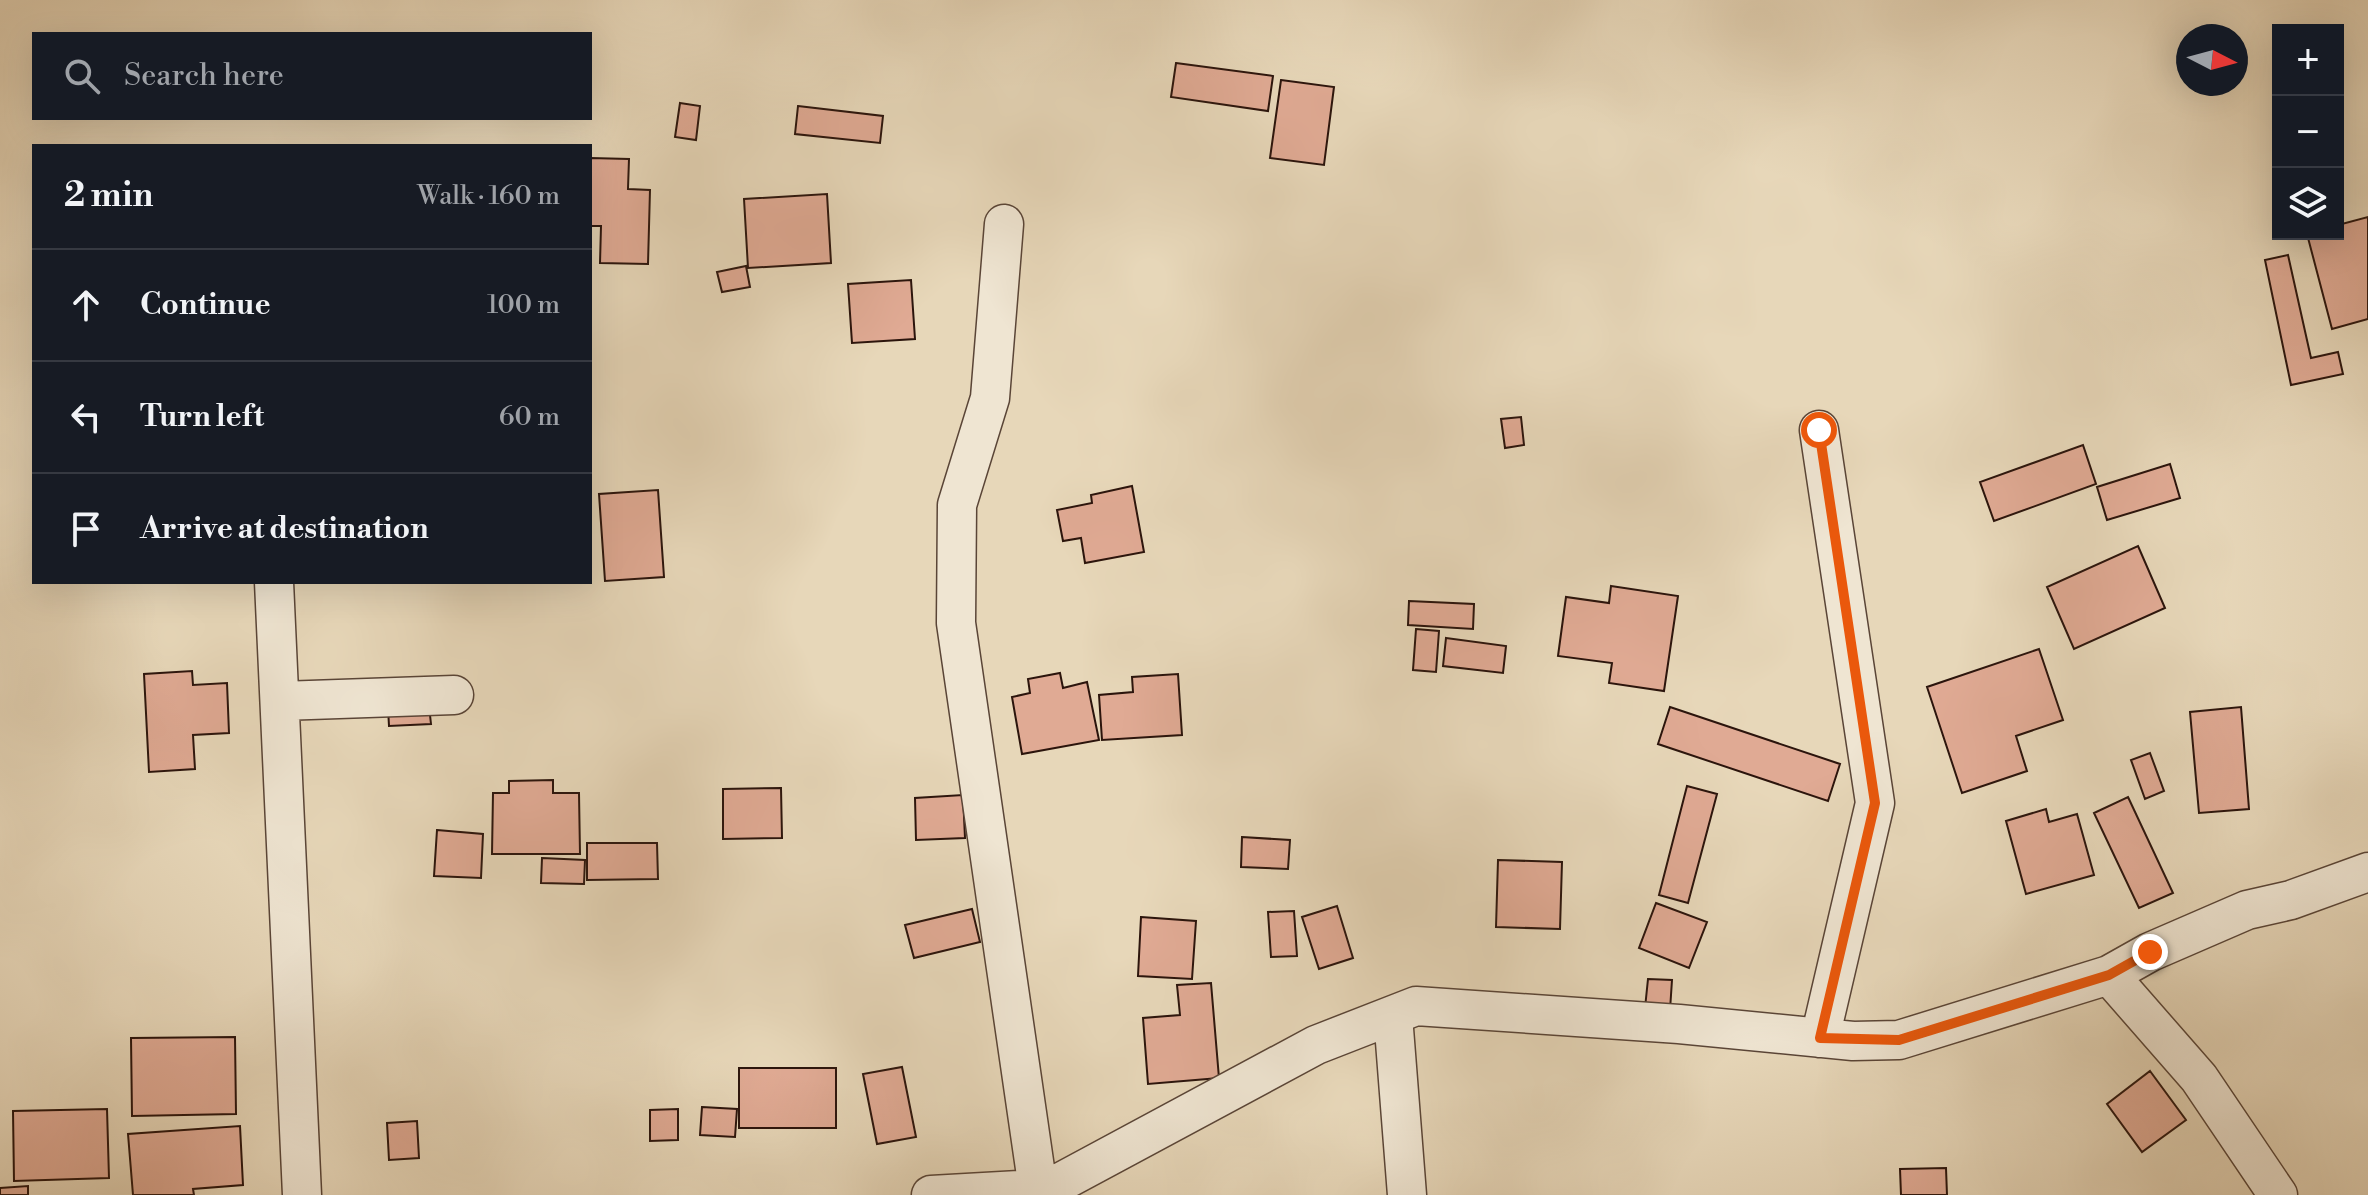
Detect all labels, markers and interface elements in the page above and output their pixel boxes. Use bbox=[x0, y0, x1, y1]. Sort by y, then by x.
north arrow bbox=[2176, 24, 2248, 96]
map controls bbox=[2272, 24, 2344, 240]
button: + bbox=[2272, 24, 2344, 96]
search box bbox=[32, 32, 592, 120]
icon: search bbox=[60, 54, 104, 98]
text: Search here bbox=[124, 57, 284, 95]
button: − bbox=[2272, 96, 2344, 168]
button: layers bbox=[2272, 168, 2344, 240]
text: 2 min bbox=[64, 175, 153, 217]
text: Walk · 160 m bbox=[417, 180, 560, 212]
icon: ahead bbox=[64, 283, 108, 327]
text: Continue bbox=[140, 286, 271, 324]
text: 100 m bbox=[487, 289, 560, 321]
icon: left bbox=[64, 395, 108, 439]
text: Turn left bbox=[140, 398, 264, 436]
text: 60 m bbox=[499, 401, 560, 433]
route start bbox=[1801, 412, 1837, 448]
icon: arrive bbox=[64, 507, 108, 551]
text: Arrive at destination bbox=[140, 510, 429, 548]
route end bbox=[2132, 934, 2168, 970]

